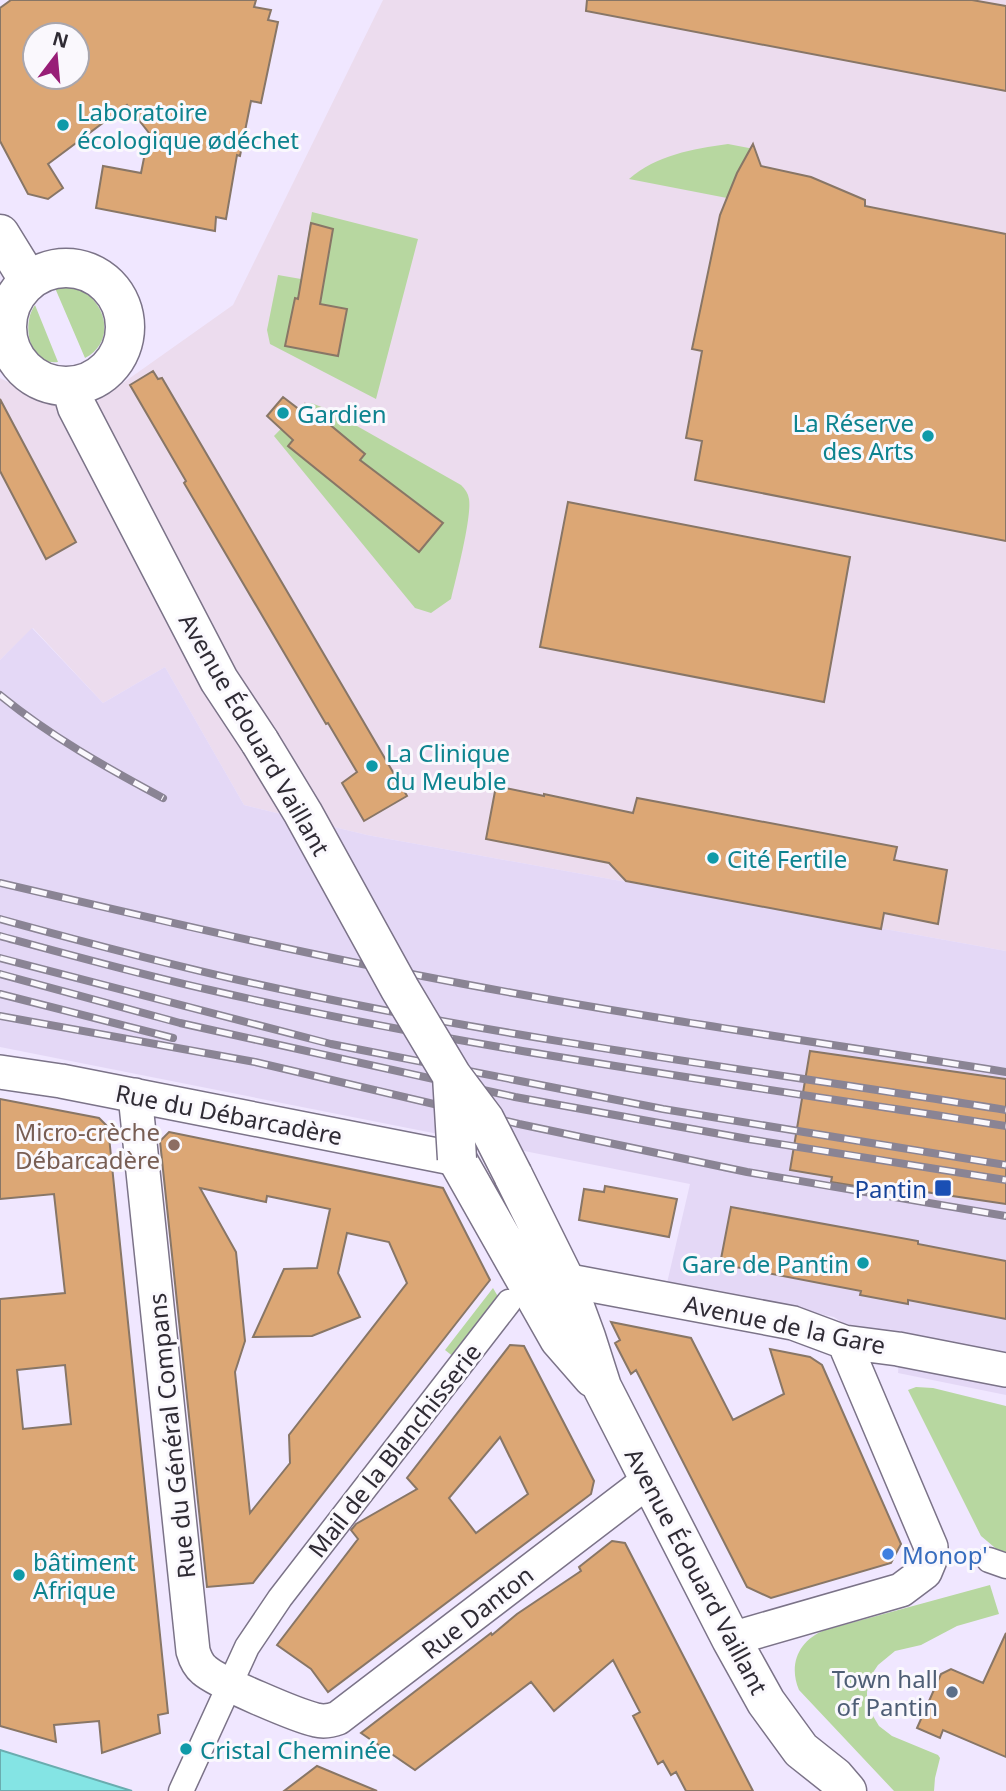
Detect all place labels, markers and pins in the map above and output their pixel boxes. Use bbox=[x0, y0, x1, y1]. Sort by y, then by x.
place label: Laboratoire écologique ødéchet bbox=[77, 95, 299, 156]
marker: Laboratoire écologique ødéchet bbox=[55, 117, 71, 133]
place label: Gardien bbox=[297, 397, 387, 430]
marker: Gardien bbox=[275, 405, 291, 421]
place label: La Réserve des Arts bbox=[793, 406, 914, 467]
marker: La Réserve des Arts bbox=[920, 428, 936, 444]
place label: La Clinique du Meuble bbox=[386, 736, 510, 797]
marker: La Clinique du Meuble bbox=[364, 758, 380, 774]
place label: Cité Fertile bbox=[727, 842, 847, 875]
marker: Cité Fertile bbox=[705, 850, 721, 866]
place label: Micro-crèche Débarcadère bbox=[14, 1115, 160, 1176]
marker: Micro-crèche Débarcadère bbox=[166, 1137, 182, 1153]
place label: Pantin bbox=[854, 1172, 927, 1205]
marker: Pantin bbox=[933, 1178, 953, 1198]
place label: Gare de Pantin bbox=[682, 1247, 849, 1280]
marker: Gare de Pantin bbox=[855, 1255, 871, 1271]
place label: Monop' bbox=[902, 1538, 988, 1571]
place label: bâtiment Afrique bbox=[33, 1545, 136, 1606]
marker: Monop' bbox=[880, 1546, 896, 1562]
marker: bâtiment Afrique bbox=[11, 1567, 27, 1583]
place label: Town hall of Pantin bbox=[832, 1662, 938, 1723]
marker: Town hall of Pantin bbox=[944, 1684, 960, 1700]
place label: Cristal Cheminée bbox=[200, 1733, 391, 1766]
marker: Cristal Cheminée bbox=[178, 1741, 194, 1757]

